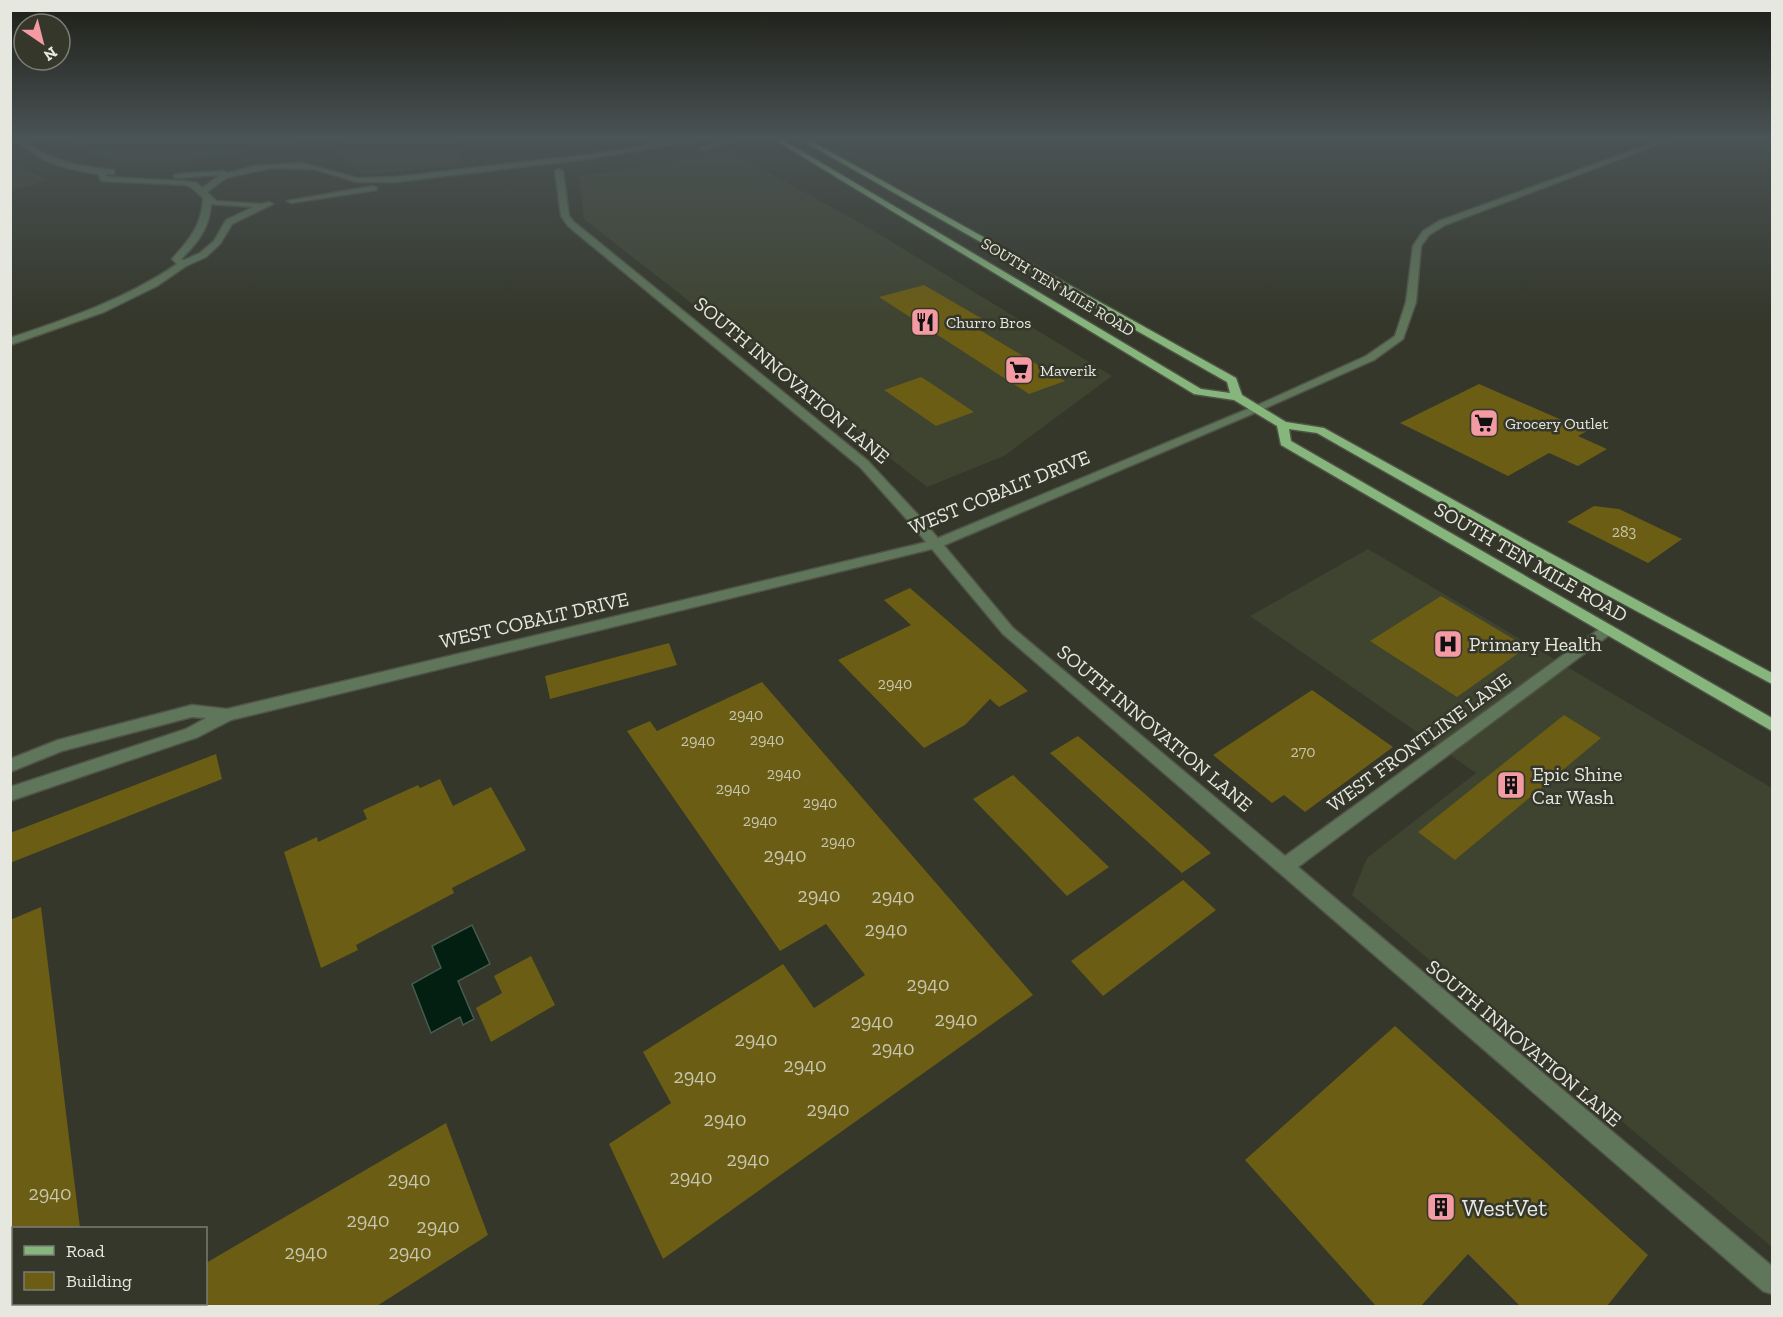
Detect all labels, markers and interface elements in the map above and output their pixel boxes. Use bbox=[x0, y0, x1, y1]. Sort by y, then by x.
north arrow bbox=[12, 12, 72, 72]
text: N bbox=[40, 43, 61, 65]
street label: SOUTH TEN MILE ROAD bbox=[978, 234, 1138, 340]
street label: SOUTH INNOVATION LANE bbox=[690, 291, 894, 469]
restaurant icon: Churro Bros bbox=[909, 306, 941, 338]
place label: Churro Bros bbox=[946, 313, 1031, 332]
supermarket icon: Maverik bbox=[1003, 354, 1035, 386]
place label: Maverik bbox=[1040, 361, 1097, 380]
supermarket icon: Grocery Outlet bbox=[1468, 407, 1500, 439]
place label: Grocery Outlet bbox=[1505, 414, 1608, 433]
street label: WEST COBALT DRIVE bbox=[905, 445, 1093, 539]
street label: SOUTH TEN MILE ROAD bbox=[1430, 497, 1632, 627]
house number: 283 bbox=[1612, 522, 1637, 541]
street label: WEST COBALT DRIVE bbox=[437, 587, 631, 653]
hospital icon: Primary Health bbox=[1432, 628, 1464, 660]
place label: Primary Health bbox=[1469, 632, 1603, 656]
street label: SOUTH INNOVATION LANE bbox=[1053, 639, 1257, 817]
street label: WEST FRONTLINE LANE bbox=[1322, 667, 1516, 817]
house number: 2940 bbox=[878, 674, 912, 693]
house number: 2940 bbox=[729, 705, 763, 724]
house number: 2940 bbox=[750, 730, 784, 749]
house number: 2940 bbox=[681, 731, 715, 750]
house number: 270 bbox=[1291, 742, 1316, 761]
place label: Epic Shine Car Wash bbox=[1532, 762, 1622, 809]
house number: 2940 bbox=[767, 764, 801, 783]
building icon: Epic Shine Car Wash bbox=[1495, 769, 1527, 801]
house number: 2940 bbox=[716, 779, 750, 798]
house number: 2940 bbox=[803, 793, 837, 812]
house number: 2940 bbox=[743, 811, 777, 830]
house number: 2940 bbox=[821, 832, 855, 851]
house number: 2940 bbox=[763, 843, 807, 867]
house number: 2940 bbox=[797, 883, 841, 907]
house number: 2940 bbox=[871, 884, 915, 908]
house number: 2940 bbox=[864, 917, 908, 941]
street label: SOUTH INNOVATION LANE bbox=[1422, 954, 1626, 1132]
house number: 2940 bbox=[906, 972, 950, 996]
house number: 2940 bbox=[934, 1007, 978, 1031]
house number: 2940 bbox=[850, 1009, 894, 1033]
house number: 2940 bbox=[734, 1027, 778, 1051]
house number: 2940 bbox=[871, 1036, 915, 1060]
house number: 2940 bbox=[783, 1053, 827, 1077]
house number: 2940 bbox=[673, 1064, 717, 1088]
house number: 2940 bbox=[806, 1097, 850, 1121]
house number: 2940 bbox=[703, 1107, 747, 1131]
house number: 2940 bbox=[726, 1147, 770, 1171]
house number: 2940 bbox=[669, 1165, 713, 1189]
house number: 2940 bbox=[387, 1167, 431, 1191]
house number: 2940 bbox=[28, 1181, 72, 1205]
building icon: WestVet bbox=[1425, 1191, 1457, 1223]
place label: WestVet bbox=[1462, 1193, 1547, 1222]
house number: 2940 bbox=[346, 1208, 390, 1232]
house number: 2940 bbox=[416, 1214, 460, 1238]
legend bbox=[12, 1227, 207, 1305]
text: Road bbox=[66, 1240, 105, 1262]
house number: 2940 bbox=[284, 1240, 328, 1264]
house number: 2940 bbox=[388, 1240, 432, 1264]
text: Building bbox=[66, 1270, 132, 1292]

